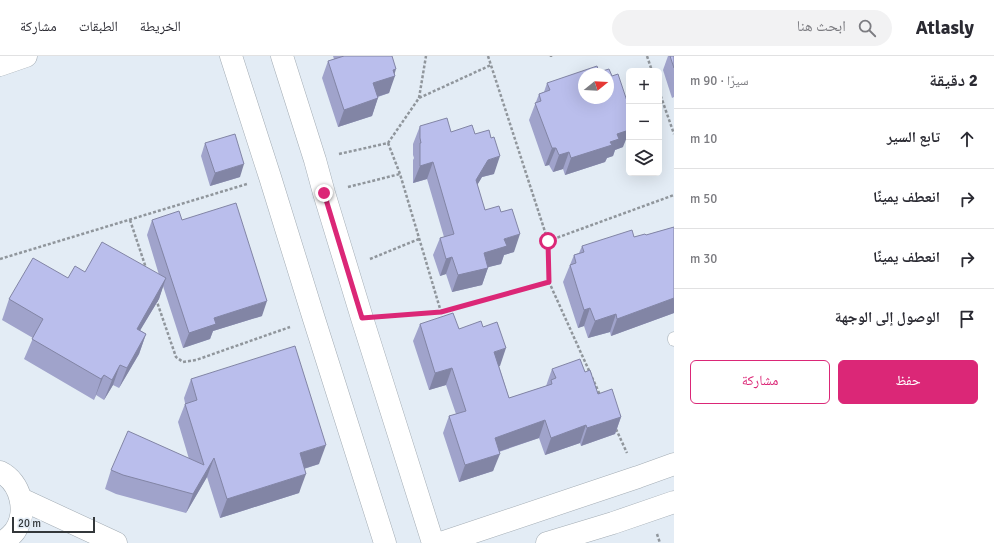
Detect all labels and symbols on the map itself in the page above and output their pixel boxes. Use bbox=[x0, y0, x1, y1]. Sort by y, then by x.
north arrow bbox=[578, 68, 614, 104]
route end bbox=[315, 184, 333, 202]
route start bbox=[539, 232, 557, 250]
scale bar bbox=[12, 515, 95, 534]

